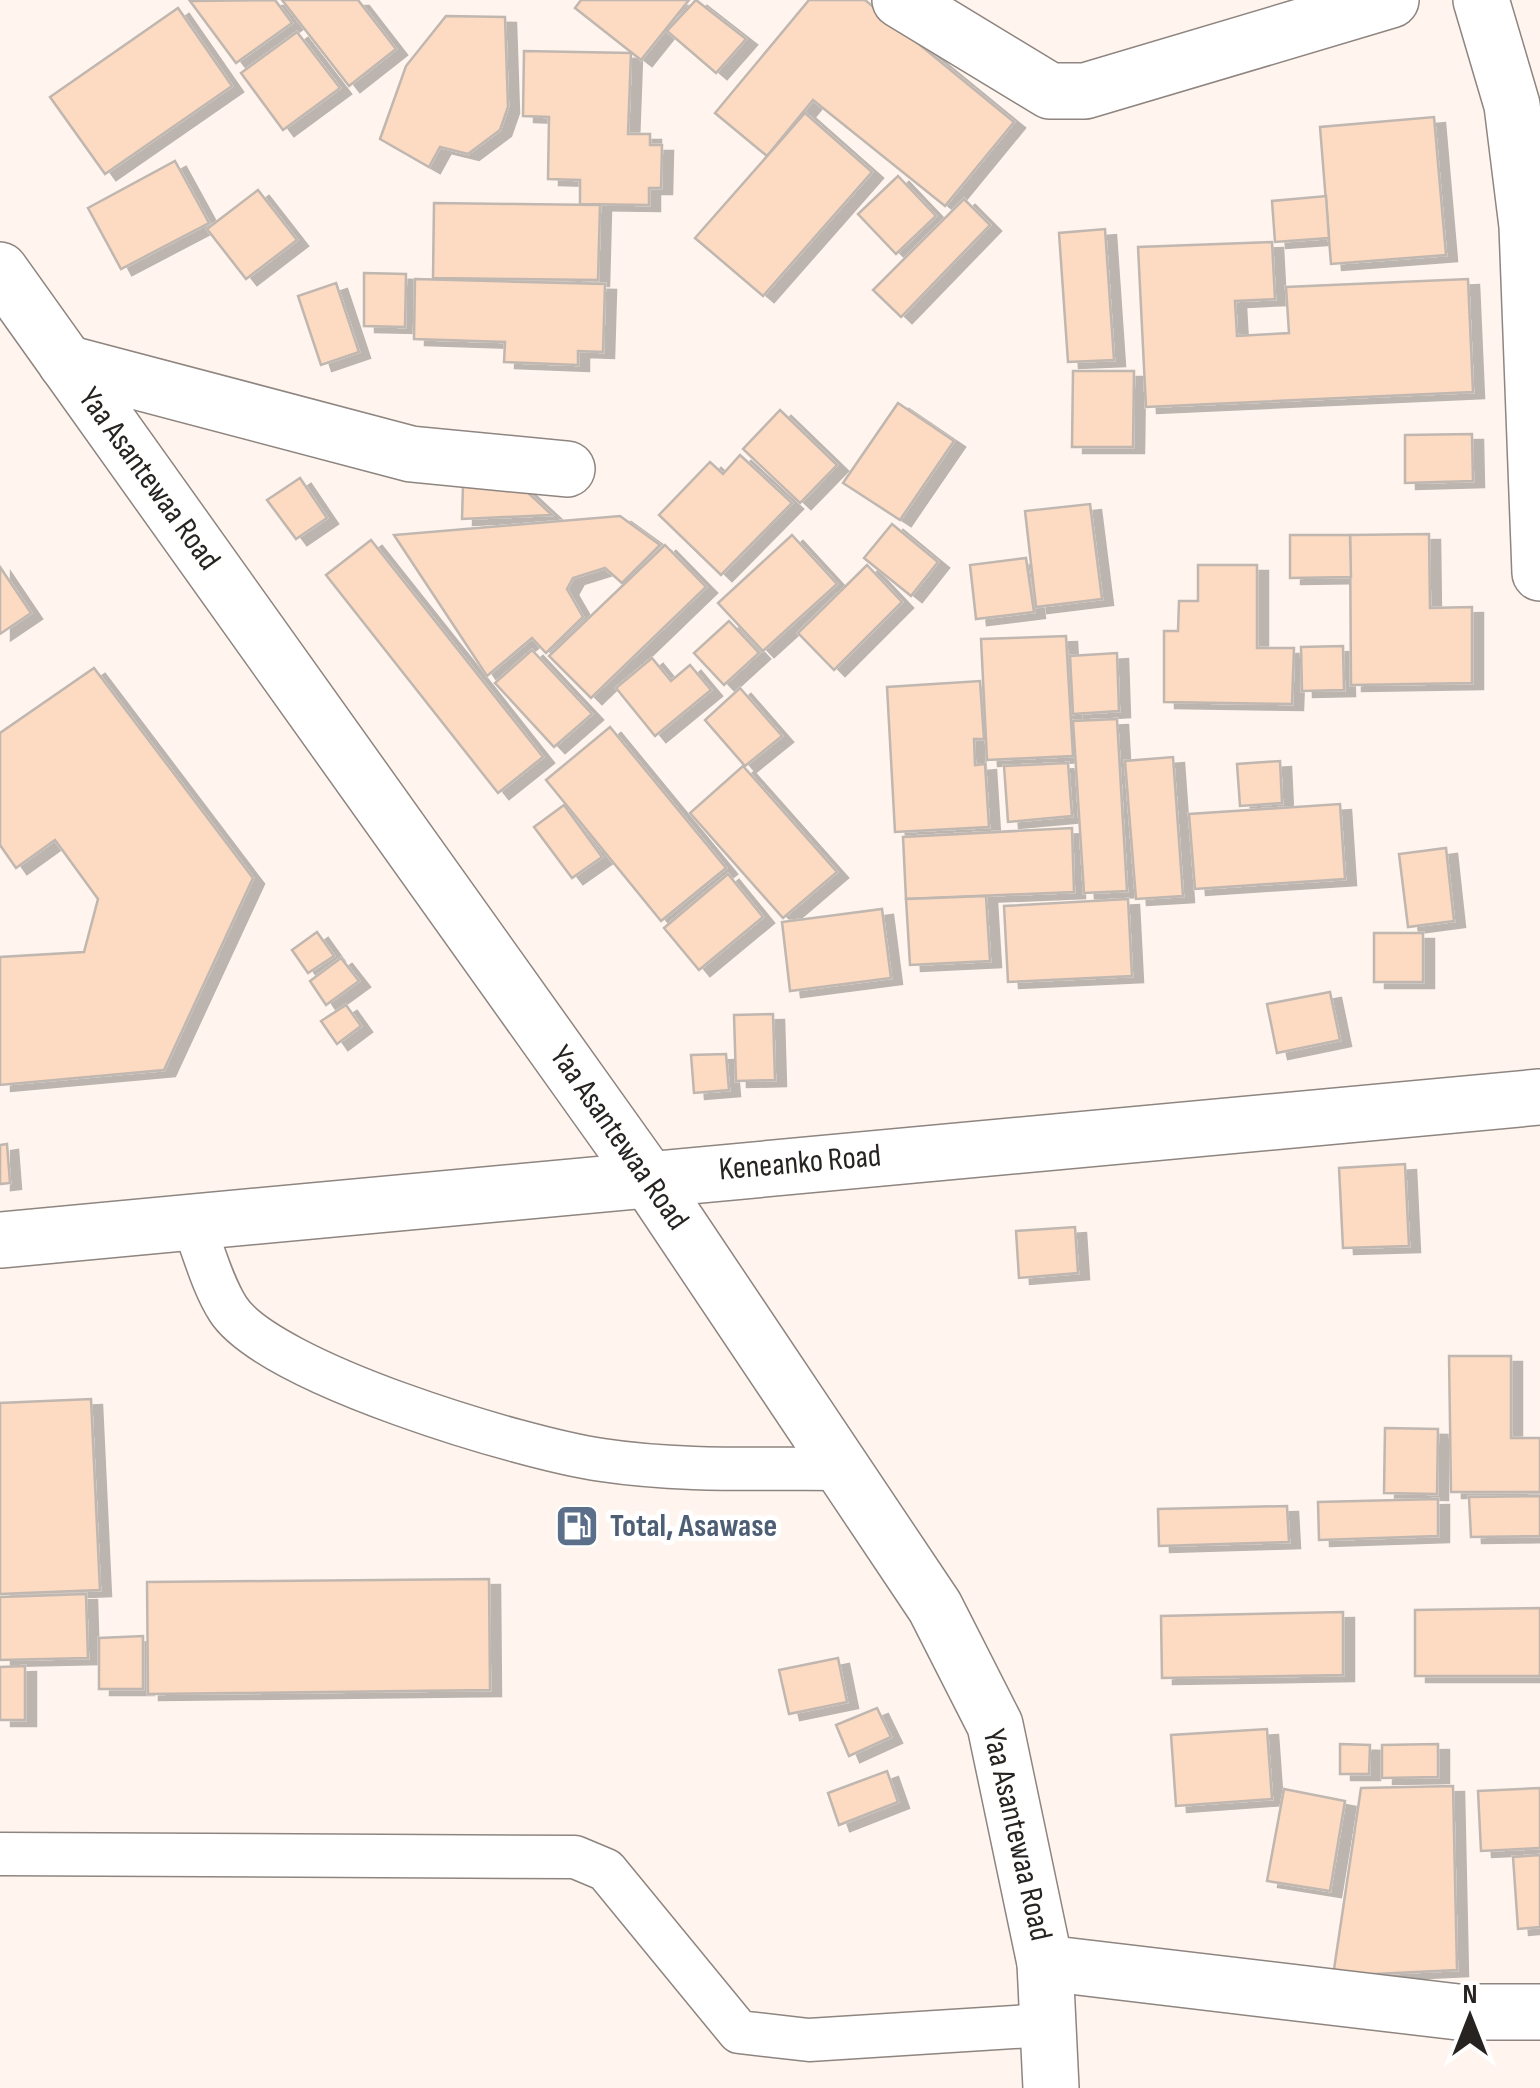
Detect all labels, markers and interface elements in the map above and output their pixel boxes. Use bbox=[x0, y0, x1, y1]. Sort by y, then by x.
street label: Yaa Asantewaa Road bbox=[70, 380, 228, 578]
street label: Yaa Asantewaa Road bbox=[541, 1038, 697, 1238]
street label: Keneanko Road bbox=[717, 1136, 883, 1190]
fuel station icon: Total, Asawase bbox=[554, 1503, 600, 1549]
place label: Total, Asawase bbox=[610, 1507, 777, 1546]
street label: Yaa Asantewaa Road bbox=[974, 1725, 1060, 1945]
north arrow bbox=[1420, 1968, 1520, 2068]
text: N bbox=[1463, 1978, 1477, 2011]

